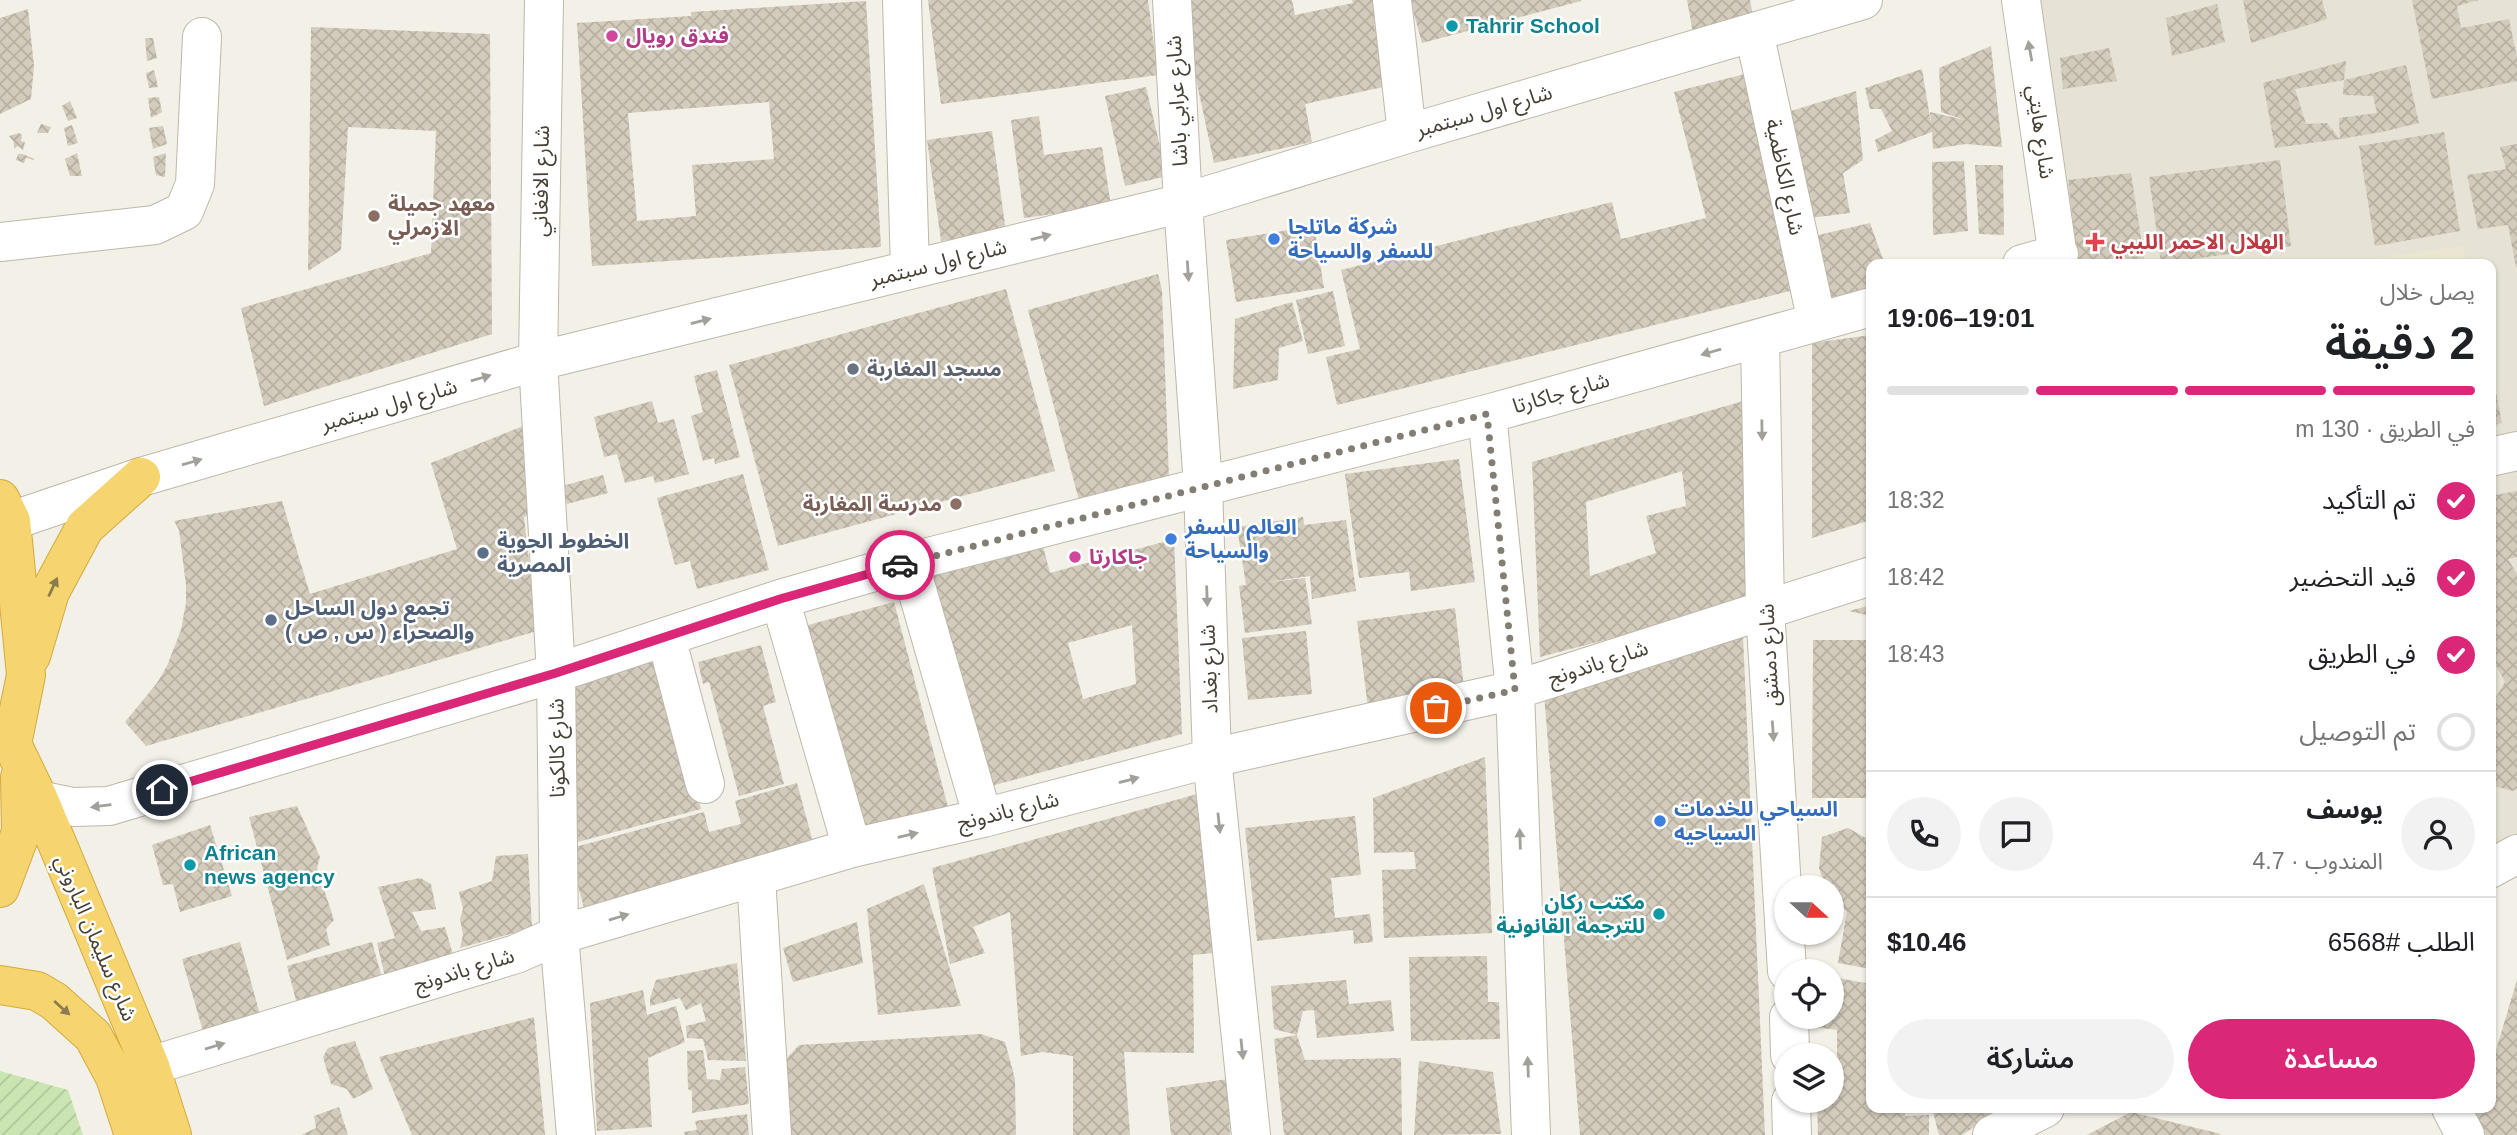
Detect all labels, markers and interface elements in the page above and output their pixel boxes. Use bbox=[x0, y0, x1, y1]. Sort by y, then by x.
place label: Tahrir School bbox=[1466, 14, 1600, 37]
marker: Tahrir School bbox=[1444, 18, 1460, 34]
place label: فندق رويال bbox=[626, 24, 729, 48]
marker: فندق رويال bbox=[604, 28, 620, 44]
street label: شارع عرابي باشا bbox=[1162, 35, 1196, 167]
one-way arrow bbox=[2024, 40, 2035, 62]
street label: شارع اول سبتمبر bbox=[1412, 80, 1556, 145]
street label: شارع هايتي bbox=[2019, 84, 2059, 181]
street label: شارع الكاظمية bbox=[1758, 117, 1809, 238]
street label: شارع الافغاني bbox=[528, 125, 558, 237]
place label: معهد جميلة الازمرلي bbox=[388, 192, 495, 245]
marker: معهد جميلة الازمرلي bbox=[366, 208, 382, 224]
place label: شركة ماتلجا للسفر والسياحة bbox=[1288, 215, 1433, 263]
place label: الهلال الاحمر الليبي bbox=[2111, 230, 2284, 259]
one-way arrow bbox=[1030, 231, 1052, 242]
marker: شركة ماتلجا للسفر والسياحة bbox=[1266, 231, 1282, 247]
marker: الهلال الاحمر الليبي bbox=[2085, 232, 2105, 252]
street label: شارع اول سبتمبر bbox=[866, 234, 1010, 295]
one-way arrow bbox=[1183, 260, 1194, 282]
text: يصل خلال bbox=[2380, 279, 2475, 305]
text: 19:01–19:06 bbox=[1887, 303, 2034, 333]
one-way arrow bbox=[691, 315, 713, 326]
text: 2 دقيقة bbox=[2325, 317, 2475, 369]
one-way arrow bbox=[1700, 347, 1721, 357]
place label: مسجد المغاربة bbox=[867, 357, 1002, 381]
marker: مسجد المغاربة bbox=[845, 361, 861, 377]
street label: شارع جاكارتا bbox=[1510, 368, 1613, 421]
one-way arrow bbox=[471, 372, 492, 382]
street label: شارع اول سبتمبر bbox=[317, 374, 461, 439]
text: في الطريق · 130 m bbox=[2295, 416, 2475, 442]
one-way arrow bbox=[1756, 420, 1768, 442]
one-way arrow bbox=[182, 457, 203, 467]
icon: check bbox=[2437, 482, 2475, 520]
text: تم التأكيد bbox=[2322, 485, 2416, 515]
text: 18:32 bbox=[1887, 487, 1945, 513]
place label: مدرسة المغاربة bbox=[803, 492, 942, 516]
marker: مدرسة المغاربة bbox=[948, 496, 964, 512]
place label: العالم للسفر والسياحة bbox=[1184, 515, 1297, 563]
place label: الخطوط الجوية المصرية bbox=[497, 529, 629, 577]
courier bbox=[865, 530, 935, 600]
marker: العالم للسفر والسياحة bbox=[1163, 531, 1179, 547]
marker: الخطوط الجوية المصرية bbox=[475, 545, 491, 561]
place label: جاكارتا bbox=[1089, 545, 1147, 569]
icon: car bbox=[881, 546, 919, 584]
marker: جاكارتا bbox=[1067, 549, 1083, 565]
icon: check bbox=[2437, 559, 2475, 597]
text: قيد التحضير bbox=[2290, 562, 2416, 592]
text: 18:42 bbox=[1887, 564, 1945, 590]
one-way arrow bbox=[47, 577, 59, 597]
one-way arrow bbox=[1201, 585, 1212, 607]
place label: تجمع دول الساحل والصحراء ( س , ص ) bbox=[285, 596, 474, 644]
street label: شارع دمشق bbox=[1754, 603, 1787, 707]
marker: تجمع دول الساحل والصحراء ( س , ص ) bbox=[263, 612, 279, 628]
street label: شارع بغداد bbox=[1195, 624, 1226, 714]
street label: شارع باندونج bbox=[1545, 636, 1652, 693]
icon: check bbox=[2437, 636, 2475, 674]
text: في الطريق bbox=[2308, 639, 2416, 669]
text: 18:43 bbox=[1887, 641, 1945, 667]
pin bbox=[1406, 678, 1466, 738]
icon: bag bbox=[1417, 689, 1455, 727]
street label: شارع كالكوتا bbox=[544, 698, 573, 798]
text: تم التوصيل bbox=[2299, 716, 2416, 746]
one-way arrow bbox=[1768, 720, 1779, 742]
pin bbox=[132, 760, 192, 820]
icon: home bbox=[143, 771, 181, 809]
one-way arrow bbox=[1118, 774, 1140, 785]
street label: شارع باندونج bbox=[955, 787, 1062, 838]
text: يوسف bbox=[2306, 794, 2383, 824]
place label: السياحي للخدمات السياحيه bbox=[1674, 797, 1838, 845]
button: phone bbox=[1887, 797, 1961, 871]
button: chat bbox=[1979, 797, 2053, 871]
button: person bbox=[2401, 797, 2475, 871]
one-way arrow bbox=[90, 801, 112, 812]
one-way arrow bbox=[1214, 812, 1225, 834]
marker: السياحي للخدمات السياحيه bbox=[1652, 813, 1668, 829]
one-way arrow bbox=[1515, 828, 1526, 850]
one-way arrow bbox=[897, 829, 919, 840]
place label: African news agency bbox=[204, 841, 335, 888]
text: المندوب · 4.7 bbox=[2253, 848, 2383, 874]
street label: شارع سليمان الباروني bbox=[47, 851, 142, 1026]
marker: African news agency bbox=[182, 857, 198, 873]
north arrow bbox=[1774, 875, 1844, 945]
map controls bbox=[1774, 875, 1844, 1113]
place label: مكتب ركان للترجمة القانونية bbox=[1496, 890, 1645, 938]
marker: مكتب ركان للترجمة القانونية bbox=[1651, 906, 1667, 922]
one-way arrow bbox=[608, 912, 629, 922]
text: $10.46 bbox=[1887, 927, 1967, 957]
text: الطلب #6568 bbox=[2328, 927, 2475, 957]
street label: شارع باندونج bbox=[411, 943, 518, 1000]
button: locate bbox=[1774, 959, 1844, 1029]
one-way arrow bbox=[53, 1000, 71, 1016]
button: مشاركة bbox=[1887, 1019, 2174, 1099]
button: مساعدة bbox=[2188, 1019, 2475, 1099]
one-way arrow bbox=[1237, 1038, 1248, 1060]
one-way arrow bbox=[205, 1040, 226, 1050]
button: layers bbox=[1774, 1043, 1844, 1113]
one-way arrow bbox=[1523, 1056, 1534, 1078]

